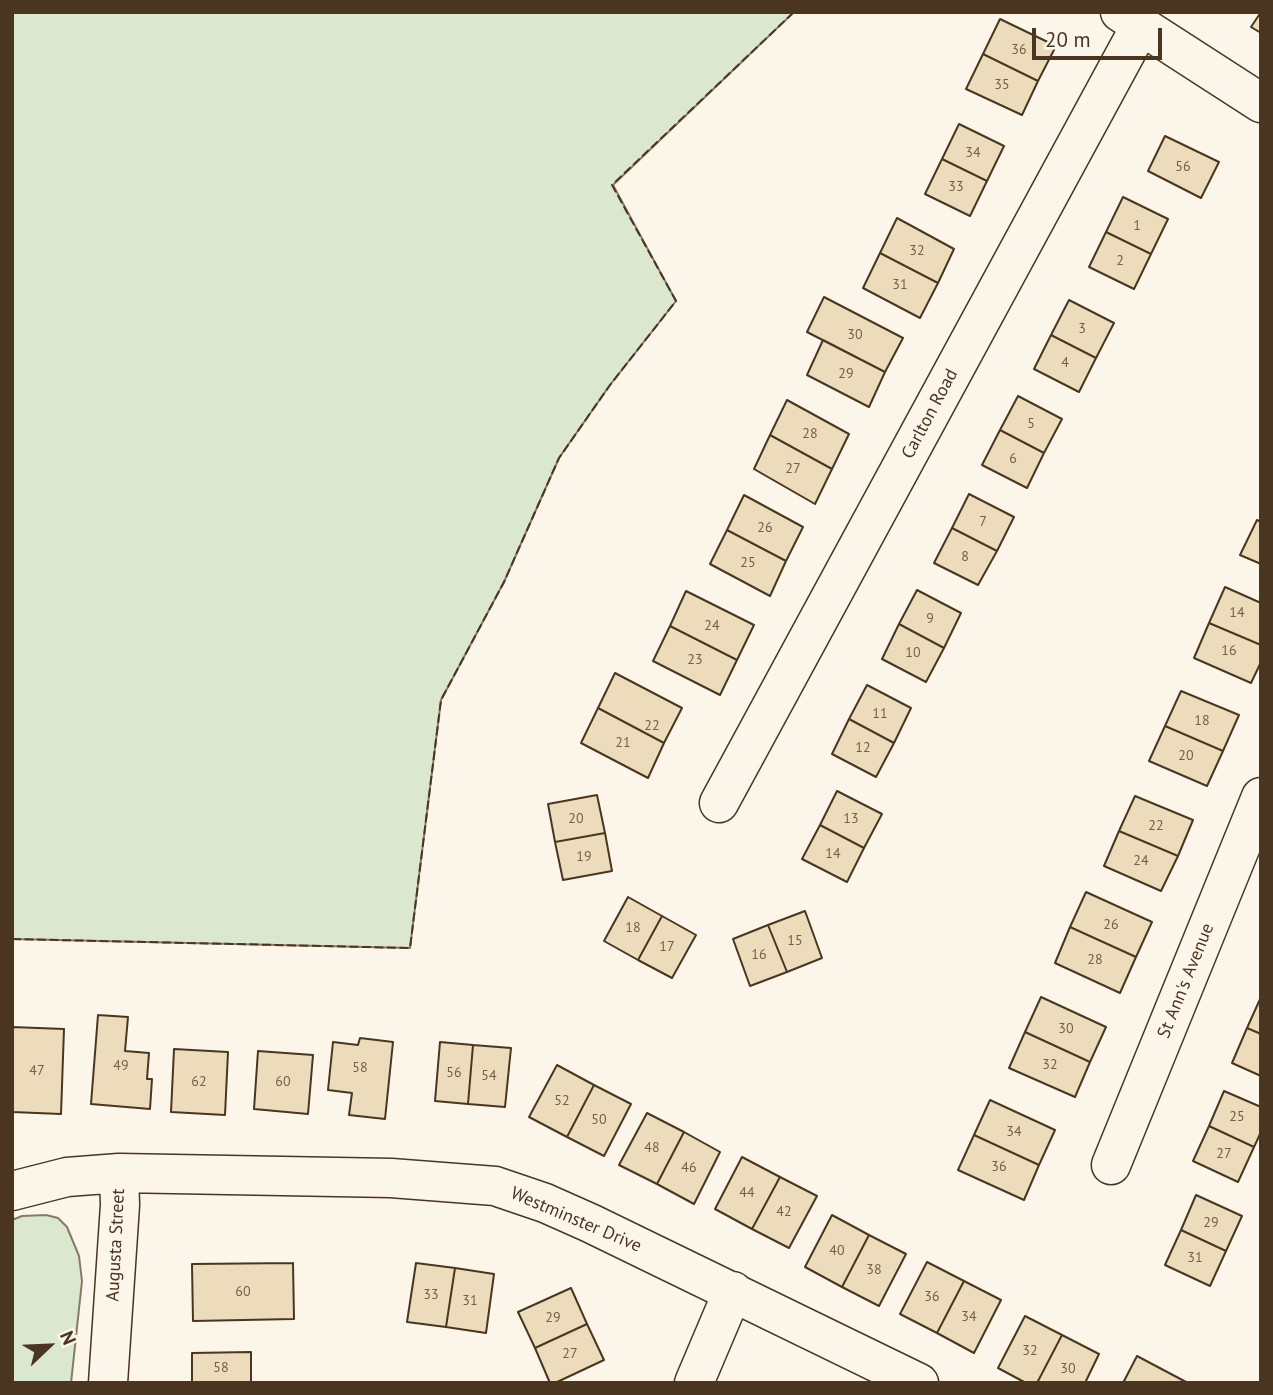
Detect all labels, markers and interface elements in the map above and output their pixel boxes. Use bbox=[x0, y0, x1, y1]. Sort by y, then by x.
scale bar bbox=[1035, 14, 1164, 58]
text: 20 m bbox=[1045, 26, 1091, 53]
house number: 36 bbox=[1011, 42, 1027, 58]
house number: 35 bbox=[994, 77, 1010, 93]
house number: 34 bbox=[965, 145, 981, 161]
house number: 56 bbox=[1175, 159, 1191, 175]
house number: 33 bbox=[948, 179, 964, 195]
house number: 1 bbox=[1133, 218, 1141, 234]
house number: 32 bbox=[909, 243, 925, 259]
house number: 2 bbox=[1116, 253, 1124, 269]
house number: 31 bbox=[892, 277, 908, 293]
house number: 3 bbox=[1078, 321, 1086, 337]
house number: 30 bbox=[847, 327, 863, 343]
house number: 4 bbox=[1061, 355, 1069, 371]
street label: Carlton Road bbox=[897, 365, 963, 463]
house number: 29 bbox=[838, 366, 854, 382]
house number: 5 bbox=[1027, 416, 1035, 432]
house number: 28 bbox=[802, 426, 818, 442]
house number: 6 bbox=[1009, 451, 1017, 467]
house number: 27 bbox=[785, 461, 801, 477]
house number: 7 bbox=[979, 514, 987, 530]
house number: 26 bbox=[757, 520, 773, 536]
house number: 8 bbox=[961, 549, 969, 565]
house number: 25 bbox=[740, 555, 756, 571]
house number: 14 bbox=[1229, 605, 1245, 621]
house number: 9 bbox=[926, 611, 934, 627]
house number: 24 bbox=[704, 618, 720, 634]
house number: 16 bbox=[1221, 643, 1237, 659]
house number: 10 bbox=[905, 645, 921, 661]
house number: 23 bbox=[687, 652, 703, 668]
house number: 11 bbox=[872, 706, 888, 722]
house number: 18 bbox=[1194, 713, 1210, 729]
house number: 22 bbox=[644, 718, 660, 734]
house number: 21 bbox=[615, 735, 631, 751]
house number: 12 bbox=[855, 740, 871, 756]
house number: 20 bbox=[1178, 748, 1194, 764]
house number: 20 bbox=[568, 811, 584, 827]
house number: 13 bbox=[843, 811, 859, 827]
house number: 22 bbox=[1148, 818, 1164, 834]
house number: 14 bbox=[825, 846, 841, 862]
house number: 19 bbox=[576, 849, 592, 865]
house number: 24 bbox=[1133, 853, 1149, 869]
house number: 26 bbox=[1103, 917, 1119, 933]
house number: 18 bbox=[625, 920, 641, 936]
street label: St Ann's Avenue bbox=[1153, 920, 1219, 1042]
house number: 15 bbox=[787, 933, 803, 949]
house number: 17 bbox=[659, 939, 675, 955]
house number: 16 bbox=[751, 947, 767, 963]
house number: 28 bbox=[1087, 952, 1103, 968]
house number: 30 bbox=[1058, 1021, 1074, 1037]
house number: 32 bbox=[1042, 1057, 1058, 1073]
house number: 49 bbox=[113, 1058, 129, 1074]
house number: 58 bbox=[352, 1060, 368, 1076]
house number: 47 bbox=[29, 1063, 45, 1079]
house number: 56 bbox=[446, 1065, 462, 1081]
house number: 54 bbox=[481, 1068, 497, 1084]
house number: 62 bbox=[191, 1074, 207, 1090]
house number: 60 bbox=[275, 1074, 291, 1090]
house number: 52 bbox=[554, 1093, 570, 1109]
house number: 25 bbox=[1229, 1109, 1245, 1125]
house number: 50 bbox=[591, 1112, 607, 1128]
house number: 34 bbox=[1006, 1124, 1022, 1140]
house number: 48 bbox=[644, 1140, 660, 1156]
house number: 27 bbox=[1216, 1146, 1232, 1162]
house number: 36 bbox=[991, 1159, 1007, 1175]
house number: 46 bbox=[681, 1160, 697, 1176]
street label: Westminster Drive bbox=[507, 1183, 645, 1257]
house number: 44 bbox=[739, 1185, 755, 1201]
street label: Augusta Street bbox=[102, 1188, 130, 1302]
house number: 42 bbox=[776, 1204, 792, 1220]
house number: 29 bbox=[1203, 1215, 1219, 1231]
house number: 40 bbox=[829, 1243, 845, 1259]
house number: 31 bbox=[1187, 1250, 1203, 1266]
house number: 38 bbox=[866, 1262, 882, 1278]
house number: 60 bbox=[235, 1284, 251, 1300]
house number: 33 bbox=[423, 1287, 439, 1303]
house number: 36 bbox=[924, 1289, 940, 1305]
house number: 31 bbox=[462, 1293, 478, 1309]
house number: 34 bbox=[961, 1309, 977, 1325]
house number: 29 bbox=[545, 1310, 561, 1326]
north arrow bbox=[14, 1311, 84, 1381]
text: N bbox=[55, 1327, 82, 1348]
house number: 32 bbox=[1022, 1343, 1038, 1359]
house number: 27 bbox=[562, 1346, 578, 1362]
house number: 58 bbox=[213, 1360, 229, 1376]
house number: 30 bbox=[1060, 1361, 1076, 1377]

